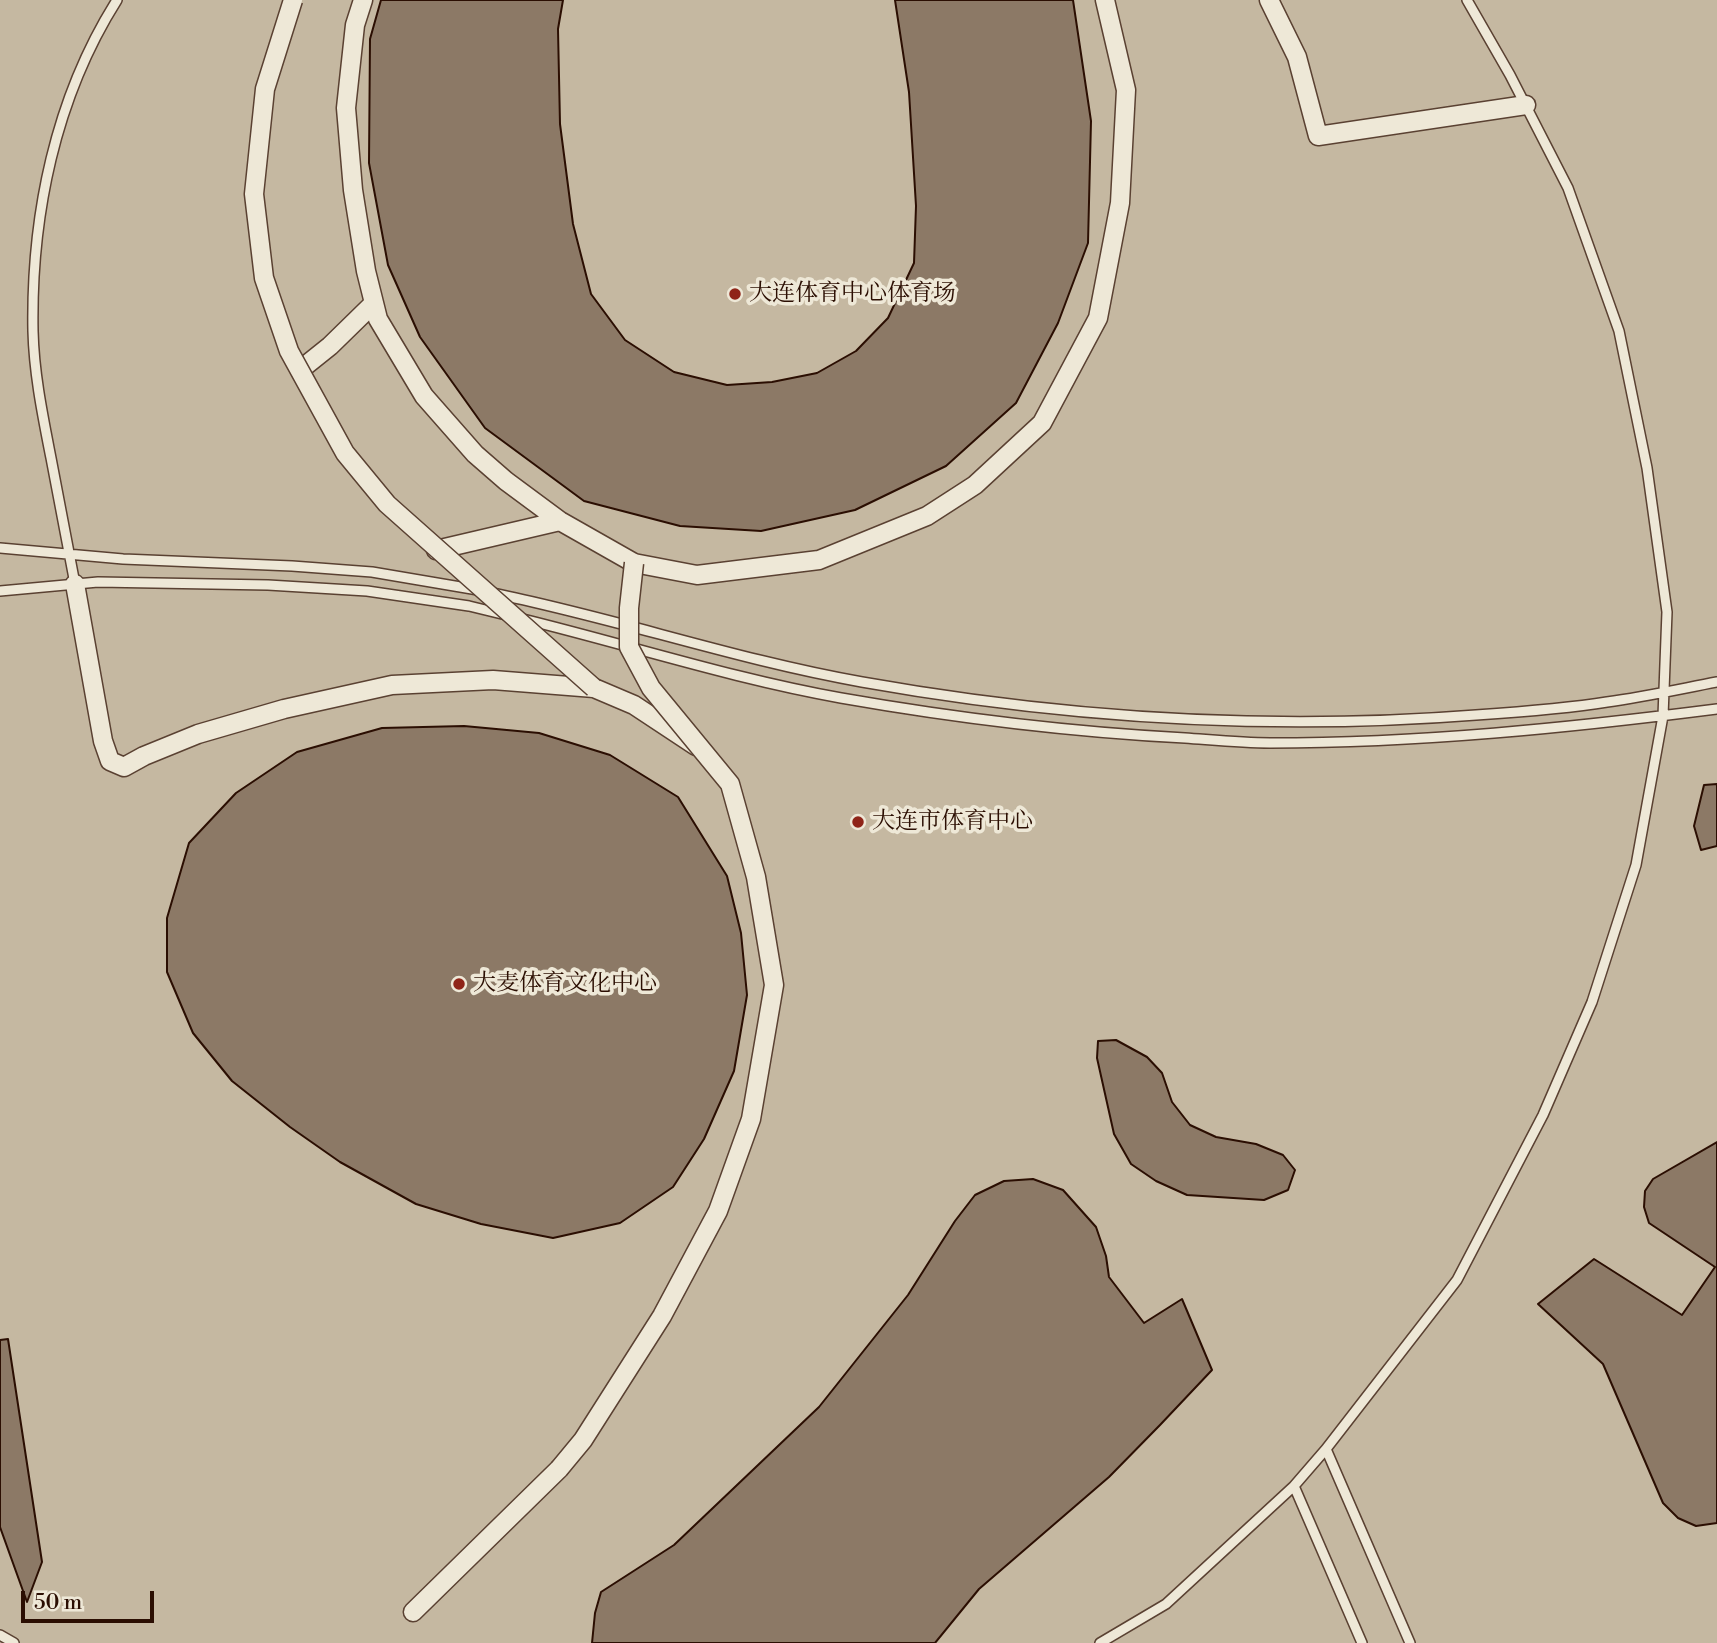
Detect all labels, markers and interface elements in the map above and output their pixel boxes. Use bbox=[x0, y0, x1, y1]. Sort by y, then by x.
place label: 大连体育中心体育场 bbox=[749, 280, 956, 308]
marker: 大连体育中心体育场 bbox=[727, 286, 743, 302]
place label: 大连市体育中心 bbox=[872, 808, 1033, 836]
marker: 大连市体育中心 bbox=[850, 814, 866, 830]
place label: 大麦体育文化中心 bbox=[473, 970, 657, 998]
marker: 大麦体育文化中心 bbox=[451, 976, 467, 992]
scale bar bbox=[24, 1576, 158, 1620]
text: 50 m bbox=[34, 1590, 82, 1616]

